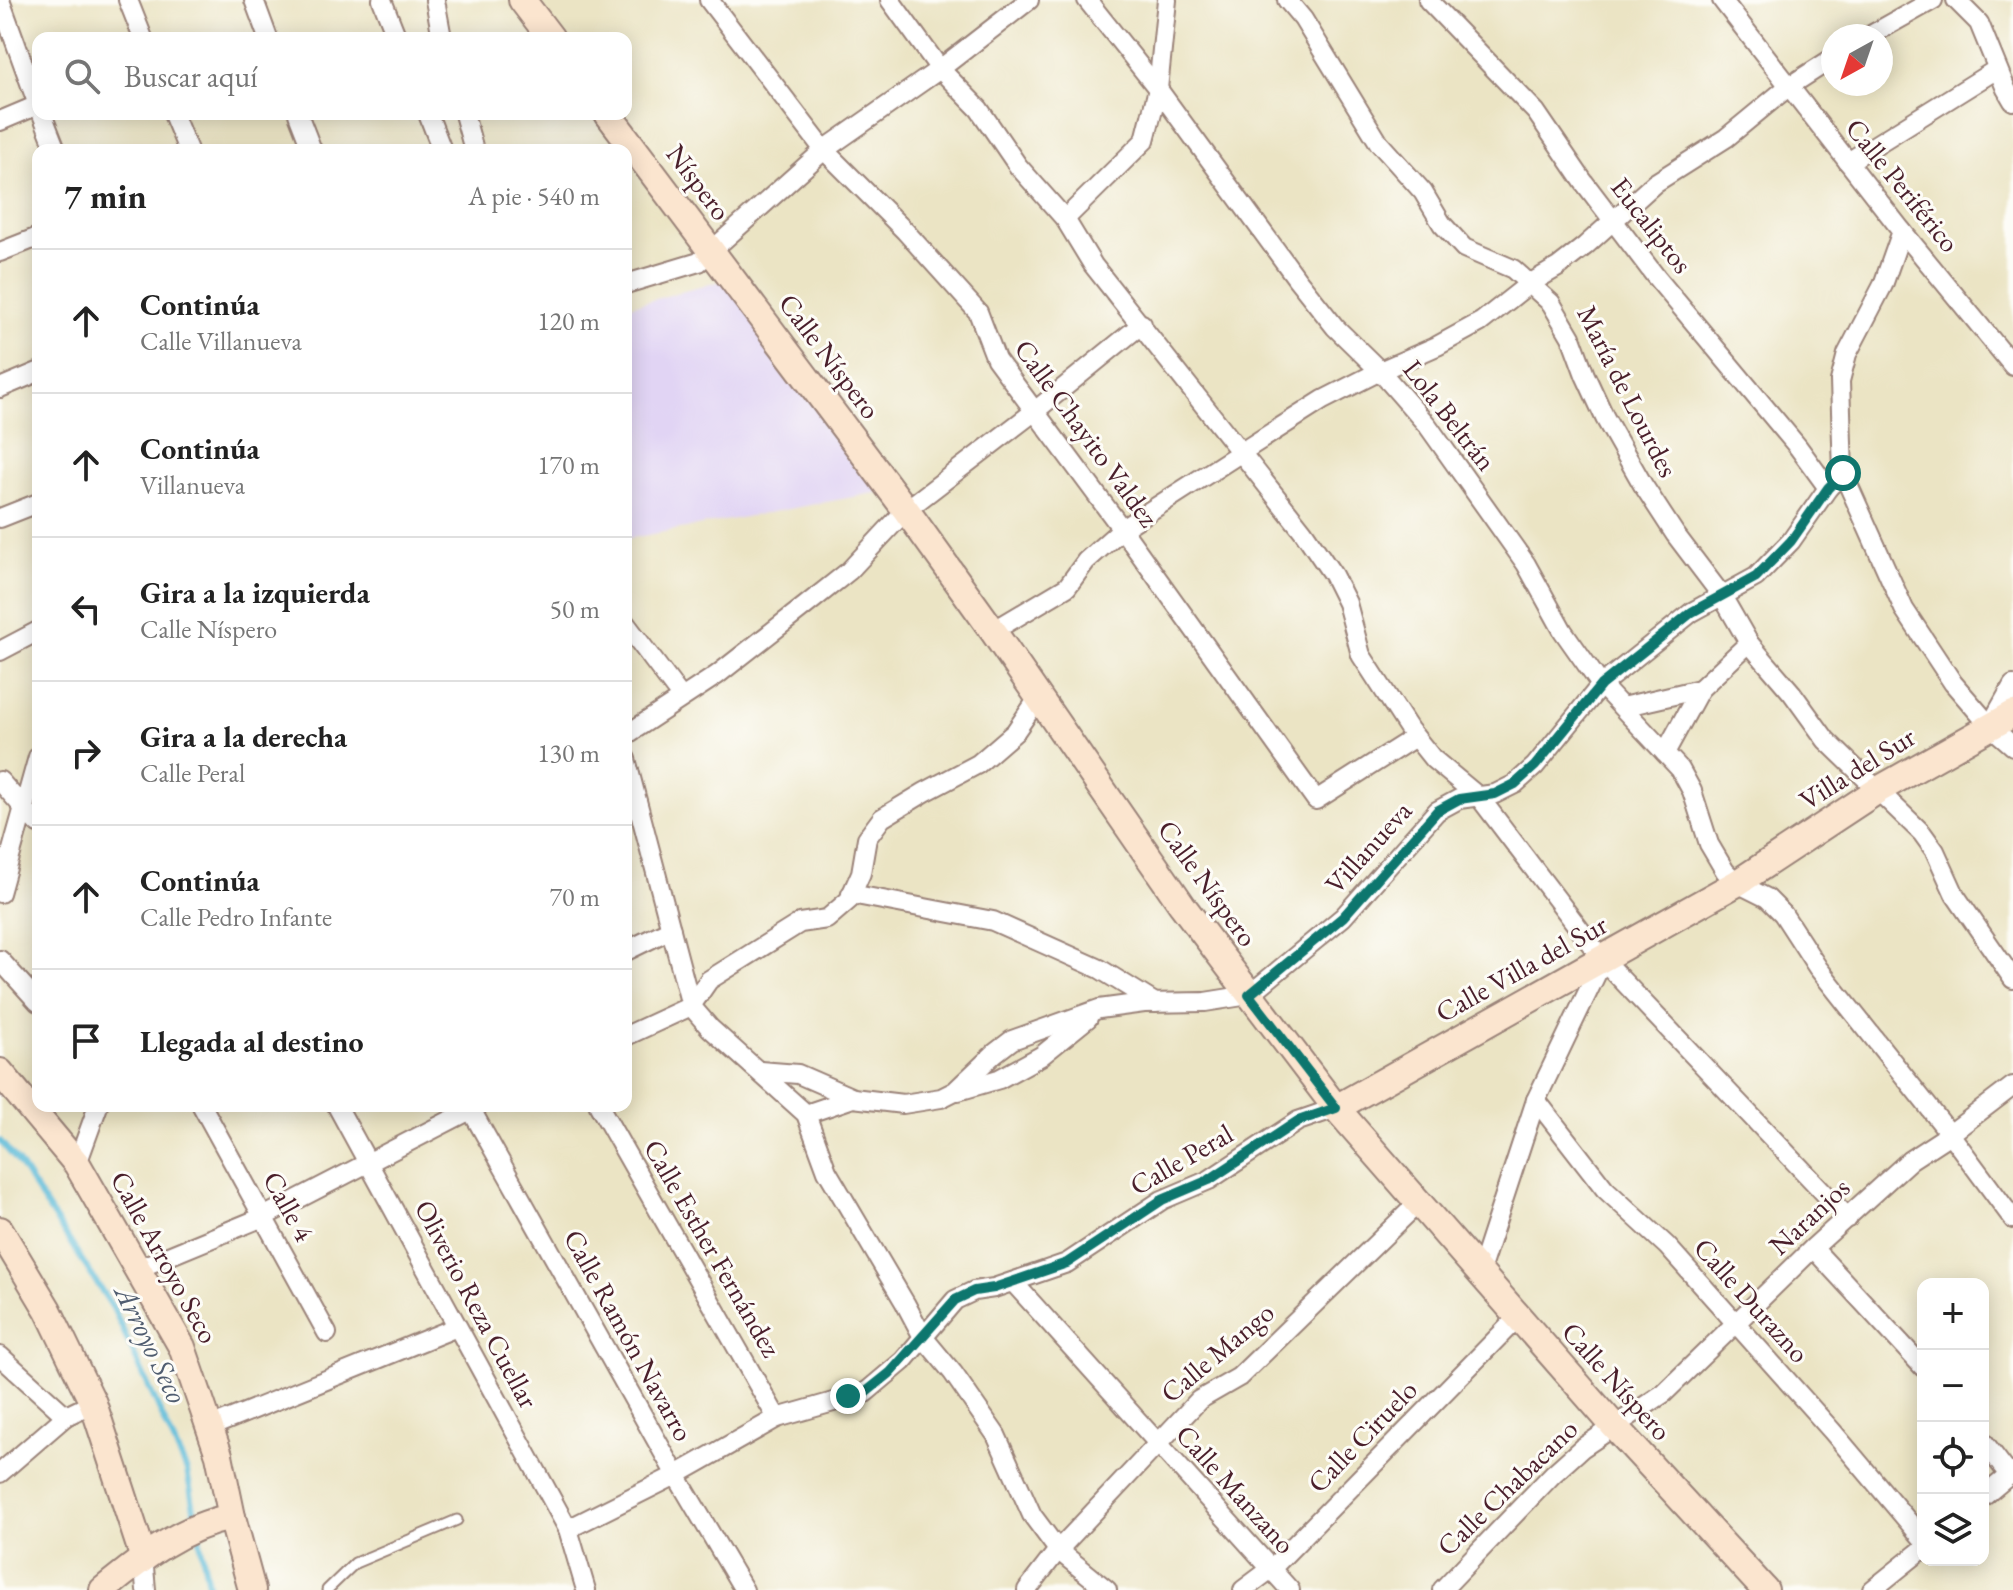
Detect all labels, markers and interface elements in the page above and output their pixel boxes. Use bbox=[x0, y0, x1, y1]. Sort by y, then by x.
north arrow bbox=[1821, 24, 1893, 96]
search box bbox=[32, 32, 632, 120]
icon: search bbox=[60, 54, 104, 98]
text: Buscar aquí bbox=[124, 57, 258, 96]
street label: Calle Periférico bbox=[1838, 111, 1968, 259]
street label: Níspero bbox=[659, 137, 739, 227]
street label: Eucaliptos bbox=[1603, 170, 1701, 280]
text: 7 min bbox=[64, 174, 147, 218]
text: A pie · 540 m bbox=[468, 179, 600, 213]
text: Continúa bbox=[140, 285, 260, 324]
street label: Calle Níspero bbox=[771, 286, 889, 426]
icon: ahead bbox=[64, 299, 108, 343]
street label: María de Lourdes bbox=[1569, 299, 1687, 483]
text: 120 m bbox=[537, 304, 600, 338]
text: Calle Villanueva bbox=[140, 324, 302, 358]
street label: Calle Chayito Valdez bbox=[1007, 332, 1167, 534]
street label: Lola Beltrán bbox=[1395, 352, 1505, 478]
text: Continúa bbox=[140, 429, 260, 468]
icon: ahead bbox=[64, 443, 108, 487]
text: 170 m bbox=[537, 448, 600, 482]
route start bbox=[1825, 455, 1861, 491]
text: Villanueva bbox=[140, 468, 245, 502]
text: Gira a la izquierda bbox=[140, 573, 370, 612]
icon: left bbox=[64, 587, 108, 631]
text: 50 m bbox=[550, 592, 600, 626]
text: Calle Níspero bbox=[140, 612, 277, 646]
text: Gira a la derecha bbox=[140, 717, 347, 756]
street label: Villa del Sur bbox=[1792, 718, 1922, 818]
icon: right bbox=[64, 731, 108, 775]
text: 130 m bbox=[537, 736, 600, 770]
text: Calle Peral bbox=[140, 756, 245, 790]
street label: Villanueva bbox=[1317, 792, 1420, 901]
street label: Calle Níspero bbox=[1150, 813, 1266, 953]
text: Continúa bbox=[140, 861, 260, 900]
icon: ahead bbox=[64, 875, 108, 919]
text: 70 m bbox=[550, 880, 600, 914]
text: Calle Pedro Infante bbox=[140, 900, 332, 934]
street label: Calle Villa del Sur bbox=[1429, 906, 1614, 1030]
icon: arrive bbox=[64, 1019, 108, 1063]
text: Llegada al destino bbox=[140, 1022, 364, 1061]
street label: Calle Peral bbox=[1123, 1115, 1239, 1203]
street label: Calle Esther Fernández bbox=[636, 1133, 790, 1364]
street label: Calle Arroyo Seco bbox=[104, 1165, 226, 1349]
street label: Calle 4 bbox=[255, 1165, 323, 1248]
street label: Naranjos bbox=[1761, 1169, 1857, 1263]
street label: Oliverio Reza Cuellar bbox=[407, 1194, 547, 1415]
street label: Calle Ramón Navarro bbox=[556, 1223, 702, 1447]
street label: Calle Durazno bbox=[1686, 1230, 1818, 1370]
map controls bbox=[1917, 1278, 1989, 1566]
button: + bbox=[1917, 1278, 1989, 1350]
water label: Arroyo Seco bbox=[107, 1279, 195, 1409]
street label: Calle Mango bbox=[1153, 1294, 1281, 1410]
street label: Calle Níspero bbox=[1554, 1314, 1680, 1448]
button: − bbox=[1917, 1350, 1989, 1422]
street label: Calle Ciruelo bbox=[1299, 1372, 1425, 1500]
route end bbox=[830, 1378, 866, 1414]
street label: Calle Chabacano bbox=[1429, 1411, 1585, 1563]
street label: Calle Manzano bbox=[1168, 1417, 1304, 1561]
button: locate bbox=[1917, 1422, 1989, 1494]
button: layers bbox=[1917, 1494, 1989, 1566]

